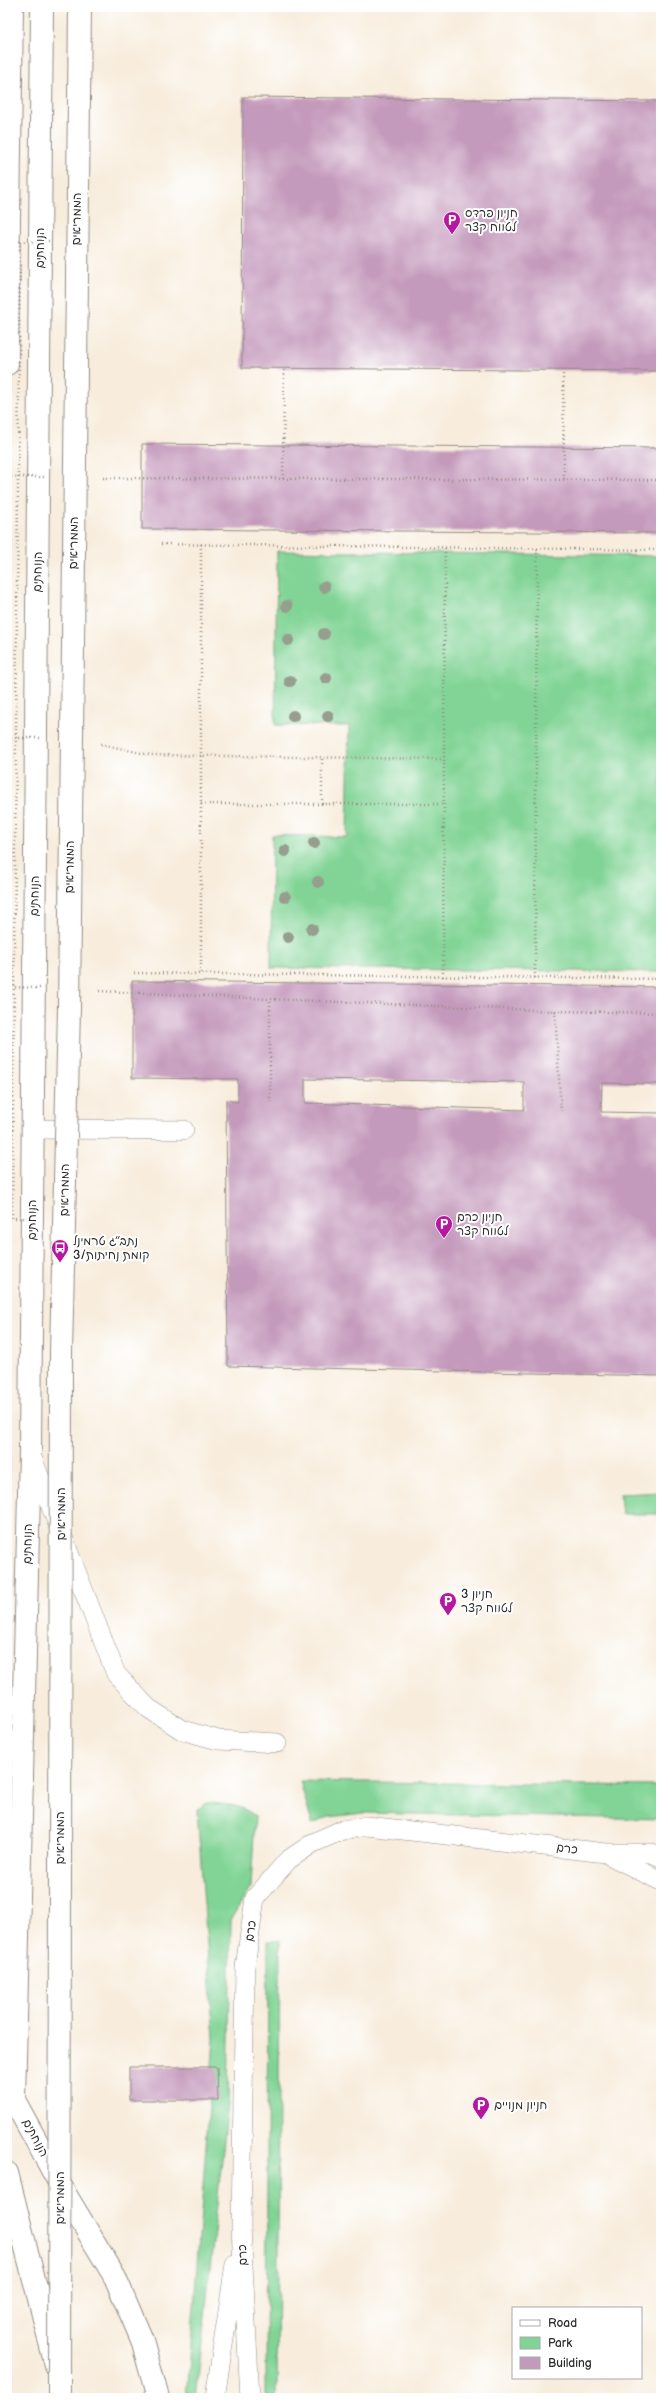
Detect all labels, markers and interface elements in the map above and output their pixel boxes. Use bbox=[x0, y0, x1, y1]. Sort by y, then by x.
street label: הממריאים bbox=[69, 192, 85, 246]
place label: חניון פרדס לטווח קצר bbox=[465, 206, 518, 235]
parking icon: חניון פרדס לטווח קצר bbox=[442, 210, 462, 235]
street label: הנוחתים bbox=[33, 228, 48, 268]
street label: הממריאים bbox=[66, 516, 82, 570]
street label: הנוחתים bbox=[30, 551, 46, 593]
street label: הממריאים bbox=[62, 840, 78, 894]
street label: הנוחתים bbox=[27, 875, 43, 917]
street label: הממריאים bbox=[57, 1163, 73, 1217]
street label: הנוחתים bbox=[25, 1200, 40, 1240]
place label: חניון כרם לטווח קצר bbox=[457, 1210, 510, 1239]
parking icon: חניון כרם לטווח קצר bbox=[434, 1214, 454, 1239]
place label: נתב״ג טרמינל 3/קומת נחיתות bbox=[73, 1234, 149, 1263]
bus stop icon: נתב״ג טרמינל 3/קומת נחיתות bbox=[50, 1238, 70, 1263]
street label: הממריאים bbox=[54, 1487, 69, 1541]
street label: הנוחתים bbox=[20, 1523, 36, 1565]
place label: חניון 3 לטווח קצר bbox=[461, 1587, 514, 1616]
parking icon: חניון 3 לטווח קצר bbox=[438, 1591, 458, 1616]
street label: הממריאים bbox=[53, 1811, 68, 1865]
street label: כרם bbox=[556, 1840, 579, 1858]
street label: כרם bbox=[242, 1919, 260, 1943]
parking icon: חניון מנויים bbox=[471, 2095, 491, 2120]
place label: חניון מנויים bbox=[494, 2098, 547, 2113]
street label: הנוחתים bbox=[19, 2116, 51, 2160]
street label: הממריאים bbox=[53, 2171, 68, 2225]
street label: כרם bbox=[235, 2244, 251, 2266]
legend bbox=[512, 2307, 642, 2379]
text: Road bbox=[548, 2316, 577, 2331]
text: Park bbox=[548, 2336, 572, 2351]
text: Building bbox=[548, 2356, 592, 2371]

